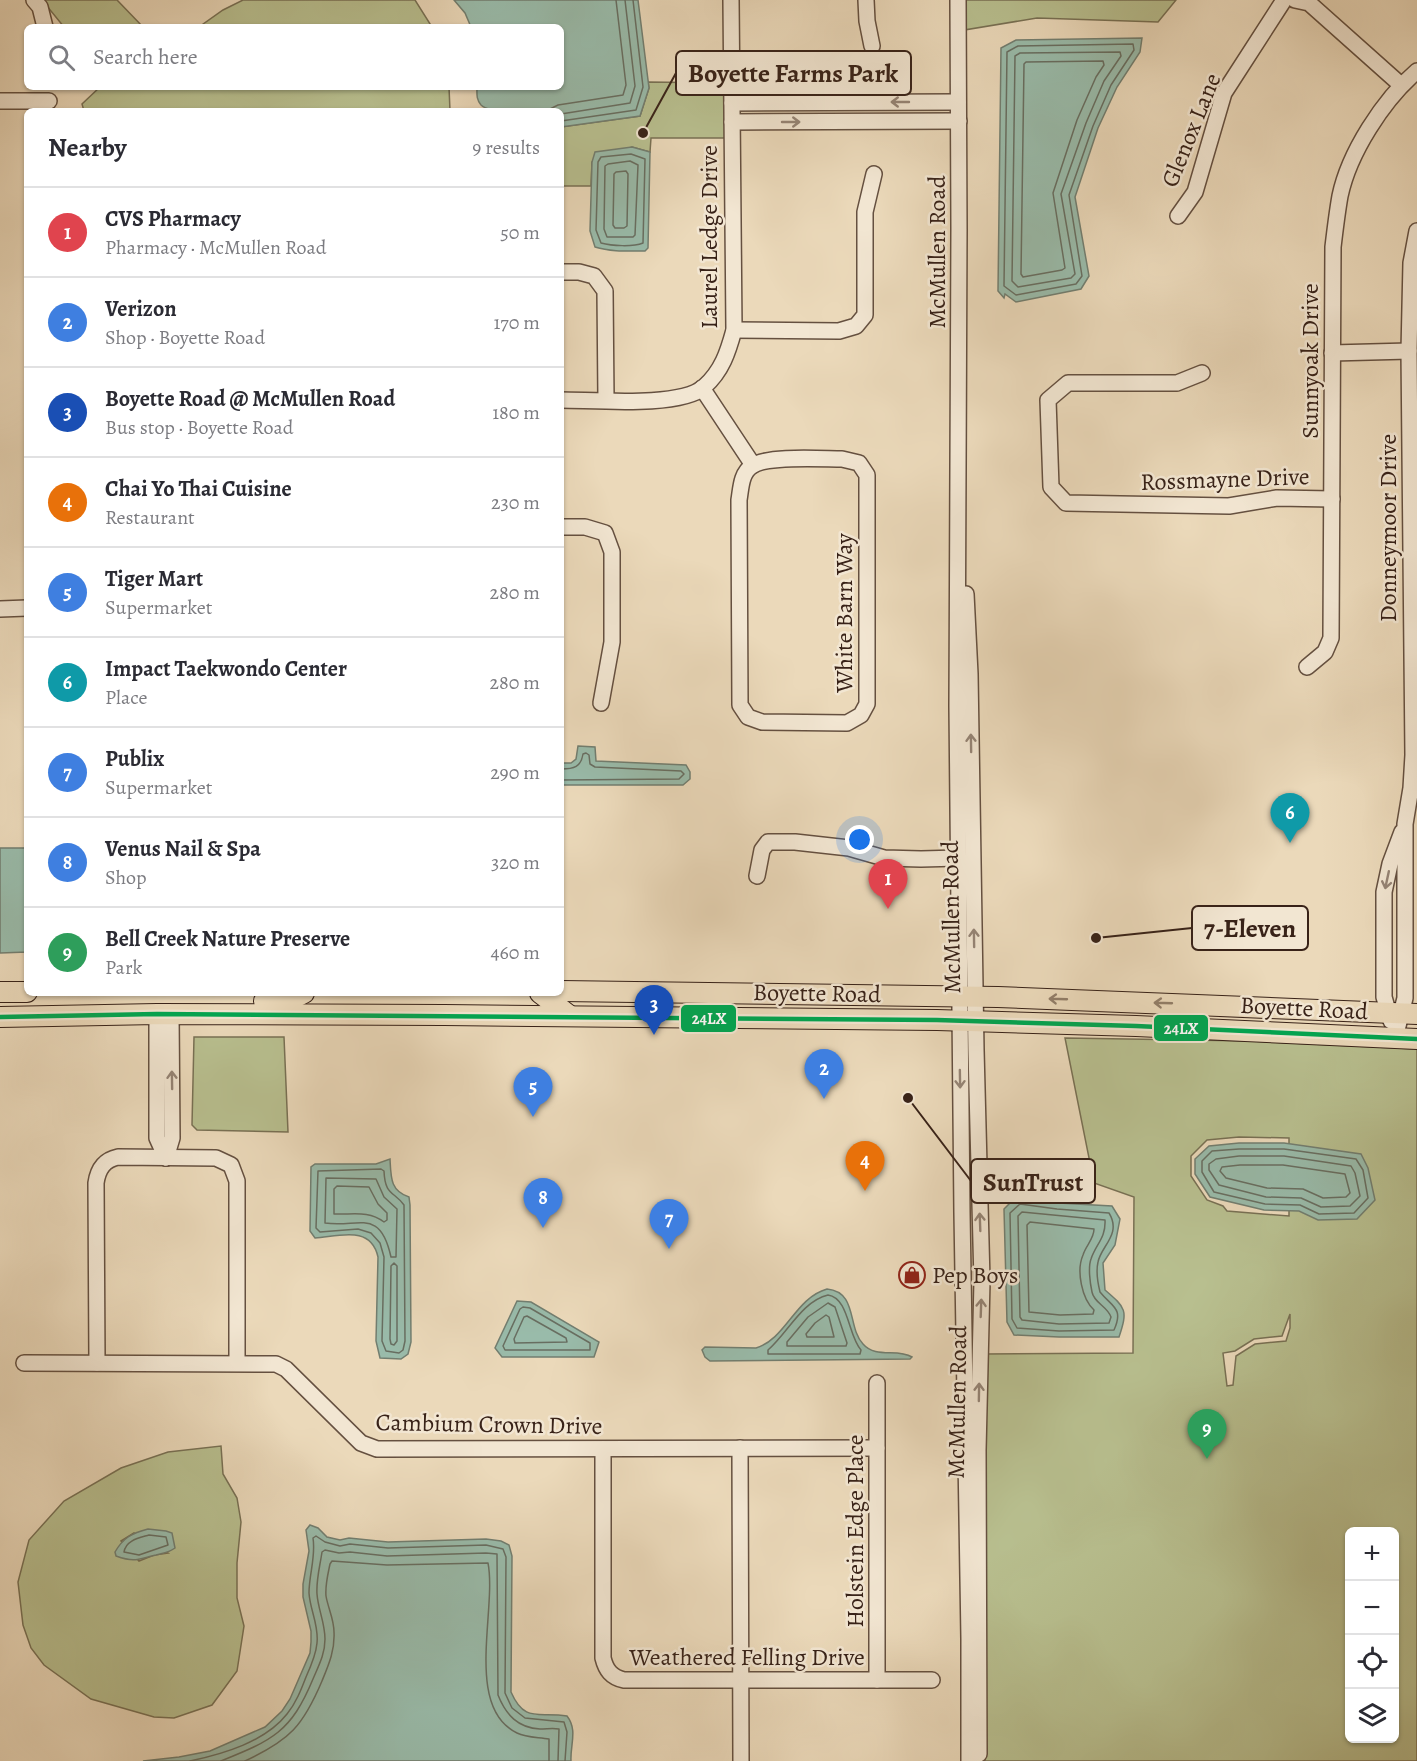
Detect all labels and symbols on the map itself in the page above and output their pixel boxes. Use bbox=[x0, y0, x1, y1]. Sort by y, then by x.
callout: Boyette Farms Park bbox=[676, 51, 911, 95]
text: Boyette Farms Park bbox=[688, 56, 899, 91]
street label: Glenox Lane bbox=[1154, 68, 1228, 192]
one-way arrow bbox=[890, 96, 910, 108]
one-way arrow bbox=[780, 116, 800, 128]
street label: Laurel Ledge Drive bbox=[693, 145, 725, 329]
street label: McMullen Road bbox=[921, 175, 953, 329]
street label: Sunnyoak Drive bbox=[1294, 283, 1326, 439]
street label: Donneymoor Drive bbox=[1372, 434, 1404, 622]
street label: Rossmayne Drive bbox=[1140, 460, 1310, 498]
street label: White Barn Way bbox=[828, 533, 860, 694]
one-way arrow bbox=[965, 734, 977, 754]
pin: 6 bbox=[1270, 794, 1310, 843]
your location bbox=[845, 825, 874, 854]
street label: McMullen Road bbox=[934, 840, 968, 994]
pin: 1 bbox=[868, 860, 908, 909]
one-way arrow bbox=[1380, 870, 1392, 889]
callout: 7-Eleven bbox=[1192, 906, 1308, 950]
text: 7-Eleven bbox=[1204, 911, 1297, 946]
one-way arrow bbox=[968, 929, 980, 949]
street label: Boyette Road bbox=[753, 976, 881, 1010]
pin: 3 bbox=[634, 986, 674, 1035]
street label: Boyette Road bbox=[1239, 989, 1369, 1027]
one-way arrow bbox=[1048, 993, 1068, 1005]
one-way arrow bbox=[1153, 997, 1173, 1009]
line badge: 24LX bbox=[680, 1004, 737, 1033]
text: 24LX bbox=[692, 1008, 726, 1030]
line badge: 24LX bbox=[1153, 1014, 1209, 1042]
text: 24LX bbox=[1164, 1018, 1198, 1040]
pin: 2 bbox=[804, 1050, 844, 1099]
pin: 5 bbox=[514, 1068, 552, 1117]
one-way arrow bbox=[954, 1069, 966, 1089]
one-way arrow bbox=[166, 1070, 178, 1090]
pin: 4 bbox=[846, 1142, 884, 1191]
callout: SunTrust bbox=[971, 1159, 1095, 1203]
text: SunTrust bbox=[983, 1165, 1084, 1200]
pin: 8 bbox=[524, 1178, 562, 1228]
pin: 7 bbox=[650, 1200, 688, 1249]
one-way arrow bbox=[975, 1213, 986, 1233]
place label: Pep Boys bbox=[932, 1259, 1018, 1291]
shop icon: Pep Boys bbox=[897, 1260, 927, 1290]
one-way arrow bbox=[976, 1298, 987, 1318]
street label: McMullen Road bbox=[940, 1325, 974, 1479]
one-way arrow bbox=[973, 1383, 984, 1403]
street label: Cambium Crown Drive bbox=[375, 1406, 603, 1442]
pin: 9 bbox=[1188, 1410, 1226, 1459]
street label: Holstein Edge Place bbox=[839, 1434, 871, 1628]
street label: Weathered Felling Drive bbox=[628, 1641, 865, 1673]

